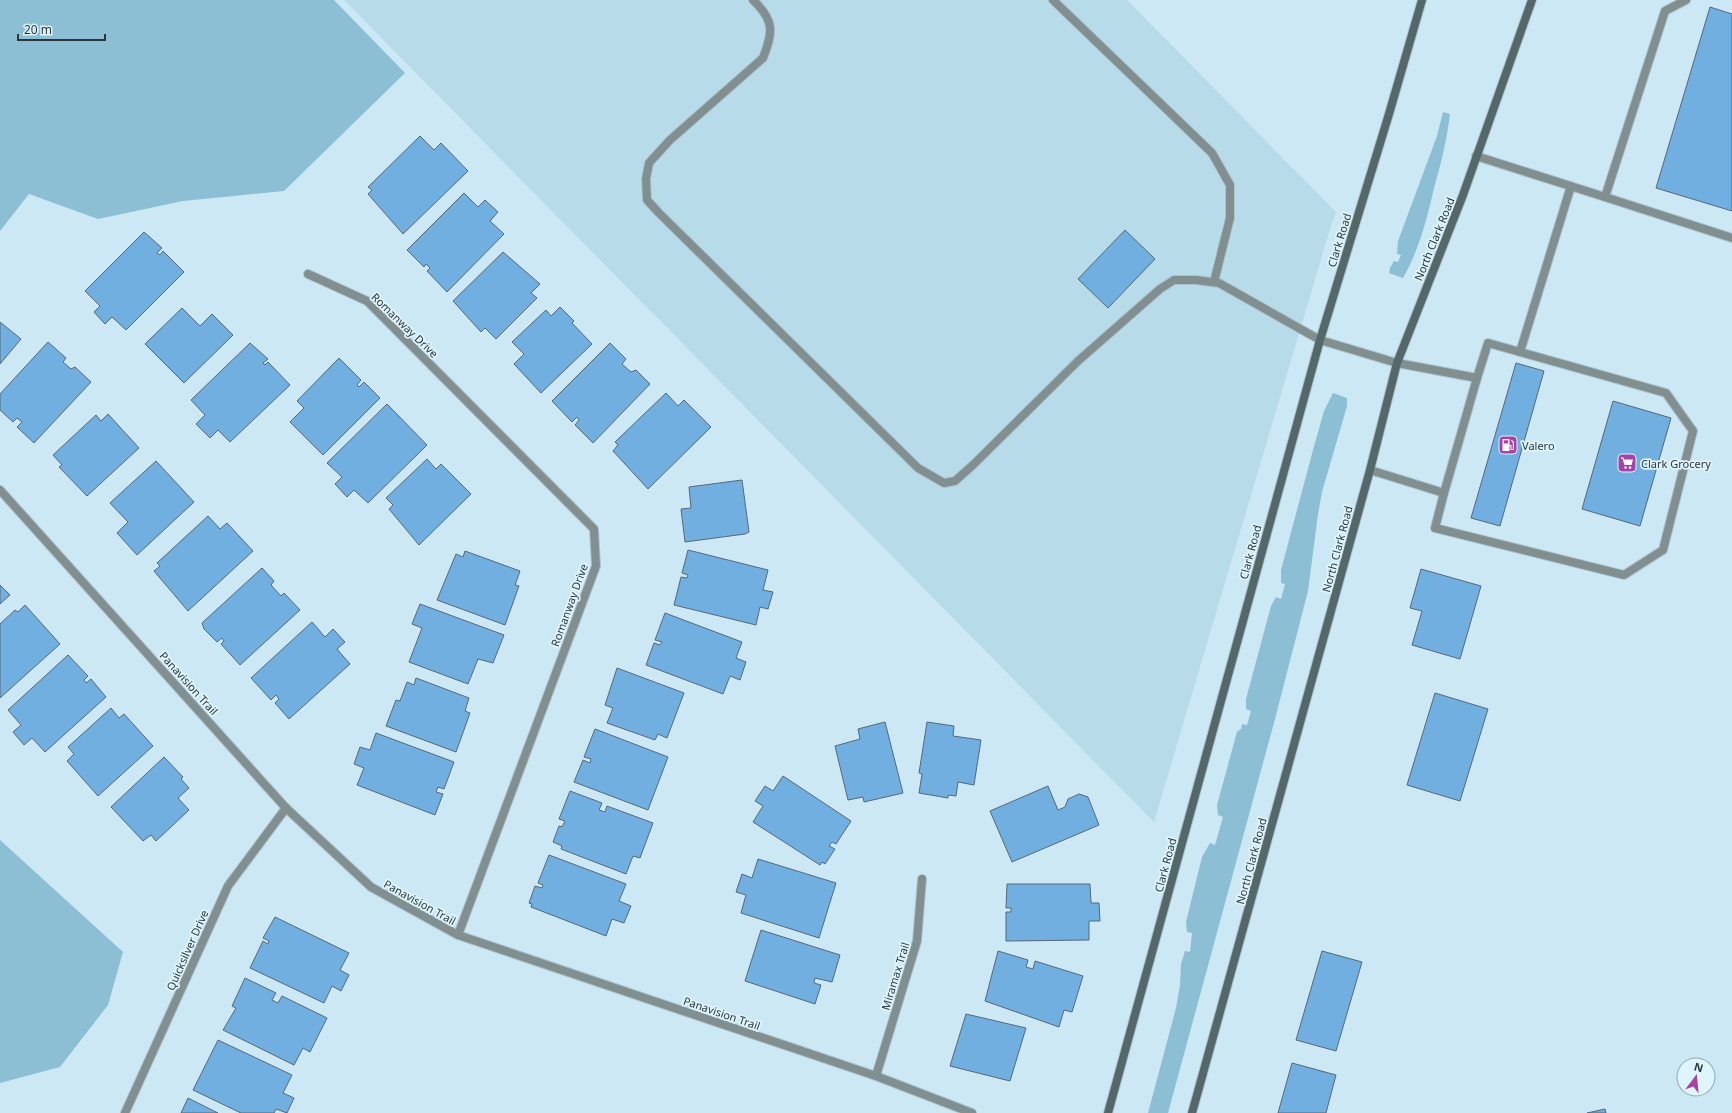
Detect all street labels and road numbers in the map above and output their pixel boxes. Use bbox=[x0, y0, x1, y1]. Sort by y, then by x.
street label: North Clark Road bbox=[1410, 195, 1458, 283]
street label: Clark Road bbox=[1324, 211, 1354, 269]
street label: Romanway Drive bbox=[368, 289, 442, 361]
street label: North Clark Road bbox=[1318, 504, 1356, 594]
street label: Clark Road bbox=[1236, 523, 1264, 581]
street label: Romanway Drive bbox=[547, 561, 591, 649]
street label: Panavision Trail bbox=[157, 648, 221, 718]
street label: North Clark Road bbox=[1232, 816, 1270, 906]
street label: Clark Road bbox=[1151, 836, 1179, 894]
street label: Panavision Trail bbox=[381, 876, 459, 928]
street label: Quicksilver Drive bbox=[163, 907, 211, 993]
street label: Miramax Trail bbox=[878, 940, 912, 1012]
street label: Panavision Trail bbox=[682, 993, 762, 1033]

